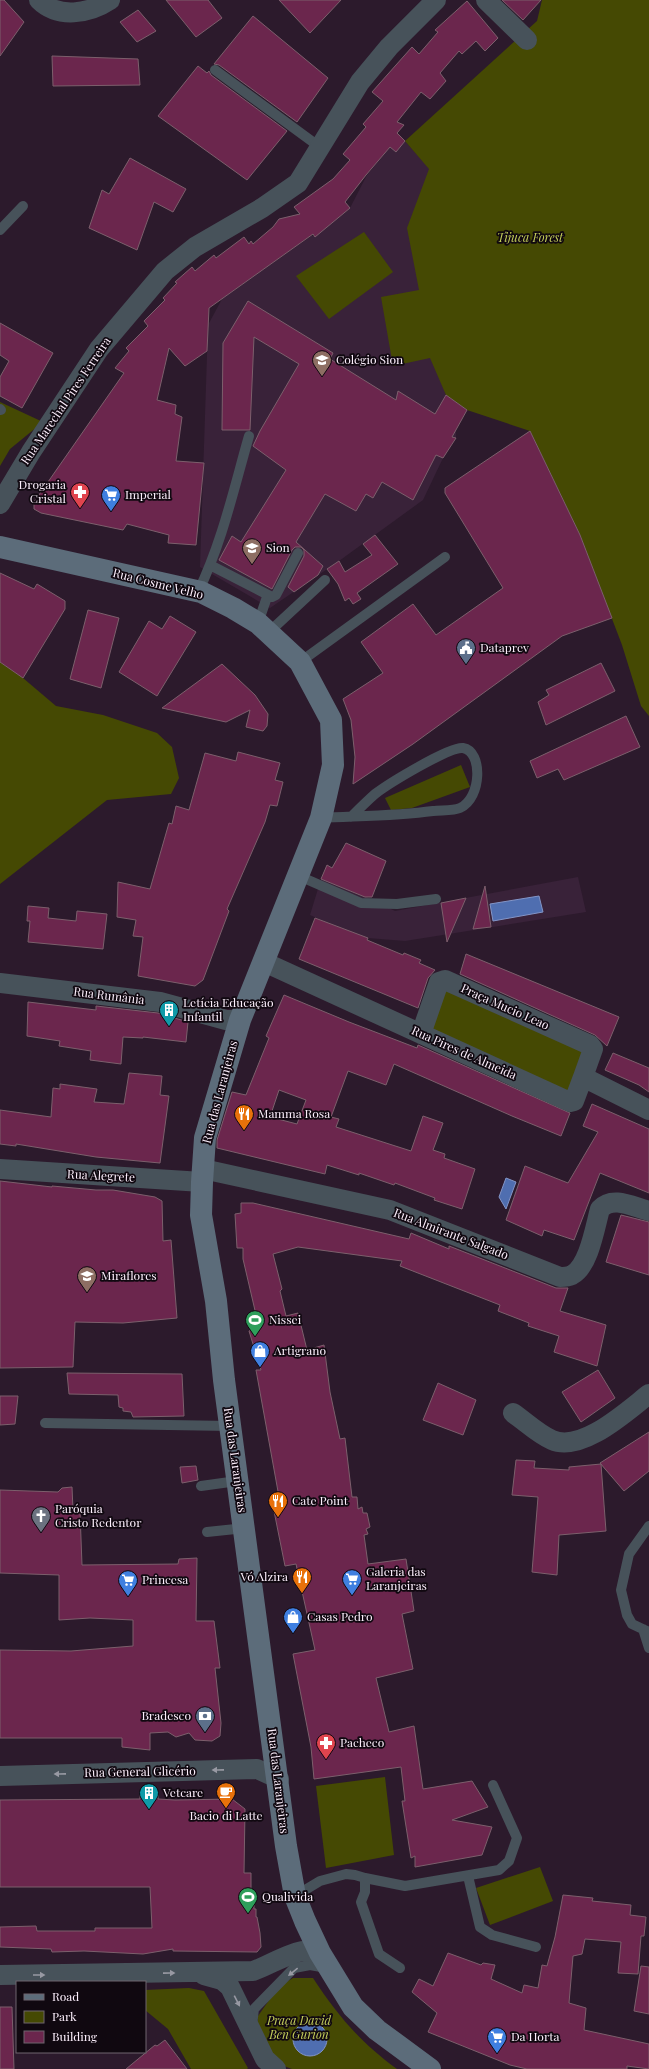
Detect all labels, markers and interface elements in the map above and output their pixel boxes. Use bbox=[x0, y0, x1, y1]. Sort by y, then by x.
park label: Tijuca Forest bbox=[497, 229, 564, 245]
street label: Rua Marechal Pires Ferreira bbox=[16, 334, 114, 467]
school or university icon: Colégio Sion bbox=[311, 349, 333, 377]
place label: Colégio Sion bbox=[336, 351, 403, 367]
place label: Drogaria Cristal bbox=[19, 476, 67, 506]
pharmacy icon: Drogaria Cristal bbox=[69, 481, 91, 509]
supermarket icon: Imperial bbox=[100, 484, 122, 512]
place label: Imperial bbox=[125, 486, 172, 502]
school or university icon: Sion bbox=[241, 537, 263, 565]
place label: Sion bbox=[266, 539, 290, 555]
street label: Rua Cosme Velho bbox=[111, 564, 206, 602]
public building icon: Dataprev bbox=[455, 637, 477, 665]
place label: Dataprev bbox=[480, 639, 529, 655]
street label: Praça Mucio Leao bbox=[459, 979, 552, 1033]
street label: Rua Rumânia bbox=[73, 983, 146, 1007]
place label: Letícia Educação Infantil bbox=[183, 994, 274, 1024]
building icon: Letícia Educação Infantil bbox=[158, 999, 180, 1027]
street label: Rua Pires de Almeida bbox=[409, 1022, 519, 1082]
street label: Rua das Laranjeiras bbox=[198, 1039, 240, 1145]
restaurant icon: Mamma Rosa bbox=[233, 1103, 255, 1131]
place label: Mamma Rosa bbox=[258, 1105, 330, 1121]
street label: Rua Alegrete bbox=[67, 1165, 135, 1185]
street label: Rua Almirante Salgado bbox=[392, 1204, 511, 1262]
school or university icon: Miraflores bbox=[76, 1265, 98, 1293]
place label: Miraflores bbox=[101, 1267, 157, 1283]
sports icon: Nissei bbox=[244, 1309, 266, 1337]
place label: Nissei bbox=[269, 1311, 302, 1327]
shop icon: Artigrano bbox=[249, 1340, 271, 1368]
place label: Artigrano bbox=[273, 1342, 326, 1358]
street label: Rua das Laranjeiras bbox=[221, 1406, 251, 1513]
restaurant icon: Cate Point bbox=[267, 1490, 289, 1518]
place label: Cate Point bbox=[292, 1492, 349, 1508]
place label: Paróquia Cristo Redentor bbox=[55, 1500, 142, 1530]
church icon: Paróquia Cristo Redentor bbox=[30, 1505, 52, 1533]
place label: Galeria das Laranjeiras bbox=[366, 1563, 427, 1593]
restaurant icon: Vó Alzira bbox=[291, 1566, 313, 1594]
place label: Vó Alzira bbox=[239, 1568, 288, 1584]
supermarket icon: Galeria das Laranjeiras bbox=[341, 1568, 363, 1596]
supermarket icon: Princesa bbox=[117, 1569, 139, 1597]
place label: Princesa bbox=[142, 1571, 188, 1587]
shop icon: Casas Pedro bbox=[282, 1606, 304, 1634]
place label: Casas Pedro bbox=[307, 1608, 373, 1624]
bank icon: Bradesco bbox=[194, 1705, 216, 1733]
place label: Bradesco bbox=[141, 1707, 191, 1723]
street label: Rua das Laranjeiras bbox=[265, 1727, 293, 1834]
pharmacy icon: Pacheco bbox=[315, 1732, 337, 1760]
place label: Pacheco bbox=[340, 1734, 385, 1750]
street label: Rua General Glicério bbox=[84, 1762, 196, 1780]
one-way arrow bbox=[211, 1767, 224, 1773]
one-way arrow bbox=[53, 1771, 66, 1777]
cafe icon: Bacio di Latte bbox=[215, 1781, 237, 1809]
building icon: Vetcare bbox=[138, 1782, 160, 1810]
place label: Vetcare bbox=[162, 1784, 203, 1800]
place label: Bacio di Latte bbox=[190, 1807, 262, 1823]
sports icon: Qualivida bbox=[237, 1886, 259, 1914]
place label: Qualivida bbox=[262, 1888, 313, 1904]
one-way arrow bbox=[287, 1967, 298, 1976]
one-way arrow bbox=[163, 1970, 176, 1976]
one-way arrow bbox=[33, 1972, 46, 1978]
legend bbox=[16, 1981, 146, 2053]
text: Road bbox=[52, 1988, 79, 2004]
one-way arrow bbox=[234, 1995, 240, 2006]
text: Park bbox=[52, 2008, 77, 2024]
park label: Praça David Ben Gurion bbox=[266, 2012, 332, 2042]
supermarket icon: Da Horta bbox=[486, 2026, 508, 2054]
text: Building bbox=[52, 2028, 98, 2044]
place label: Da Horta bbox=[511, 2028, 559, 2044]

